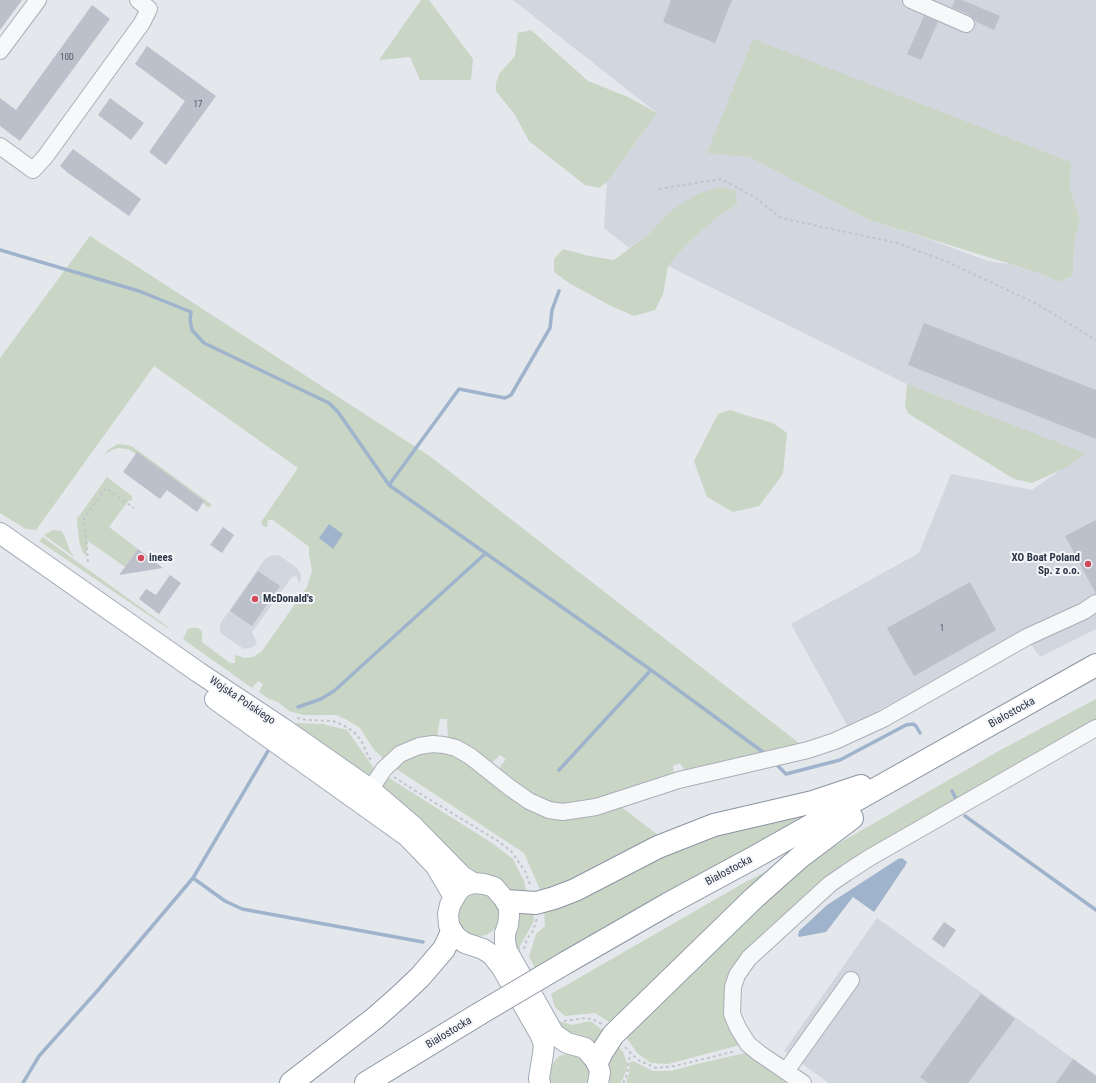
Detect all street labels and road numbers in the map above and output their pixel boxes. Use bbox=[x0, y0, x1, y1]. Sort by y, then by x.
street label: Wojska Polskiego bbox=[207, 674, 277, 728]
street label: Białostocka bbox=[986, 695, 1038, 731]
street label: Białostocka bbox=[703, 853, 755, 889]
street label: Białostocka bbox=[424, 1014, 474, 1052]

